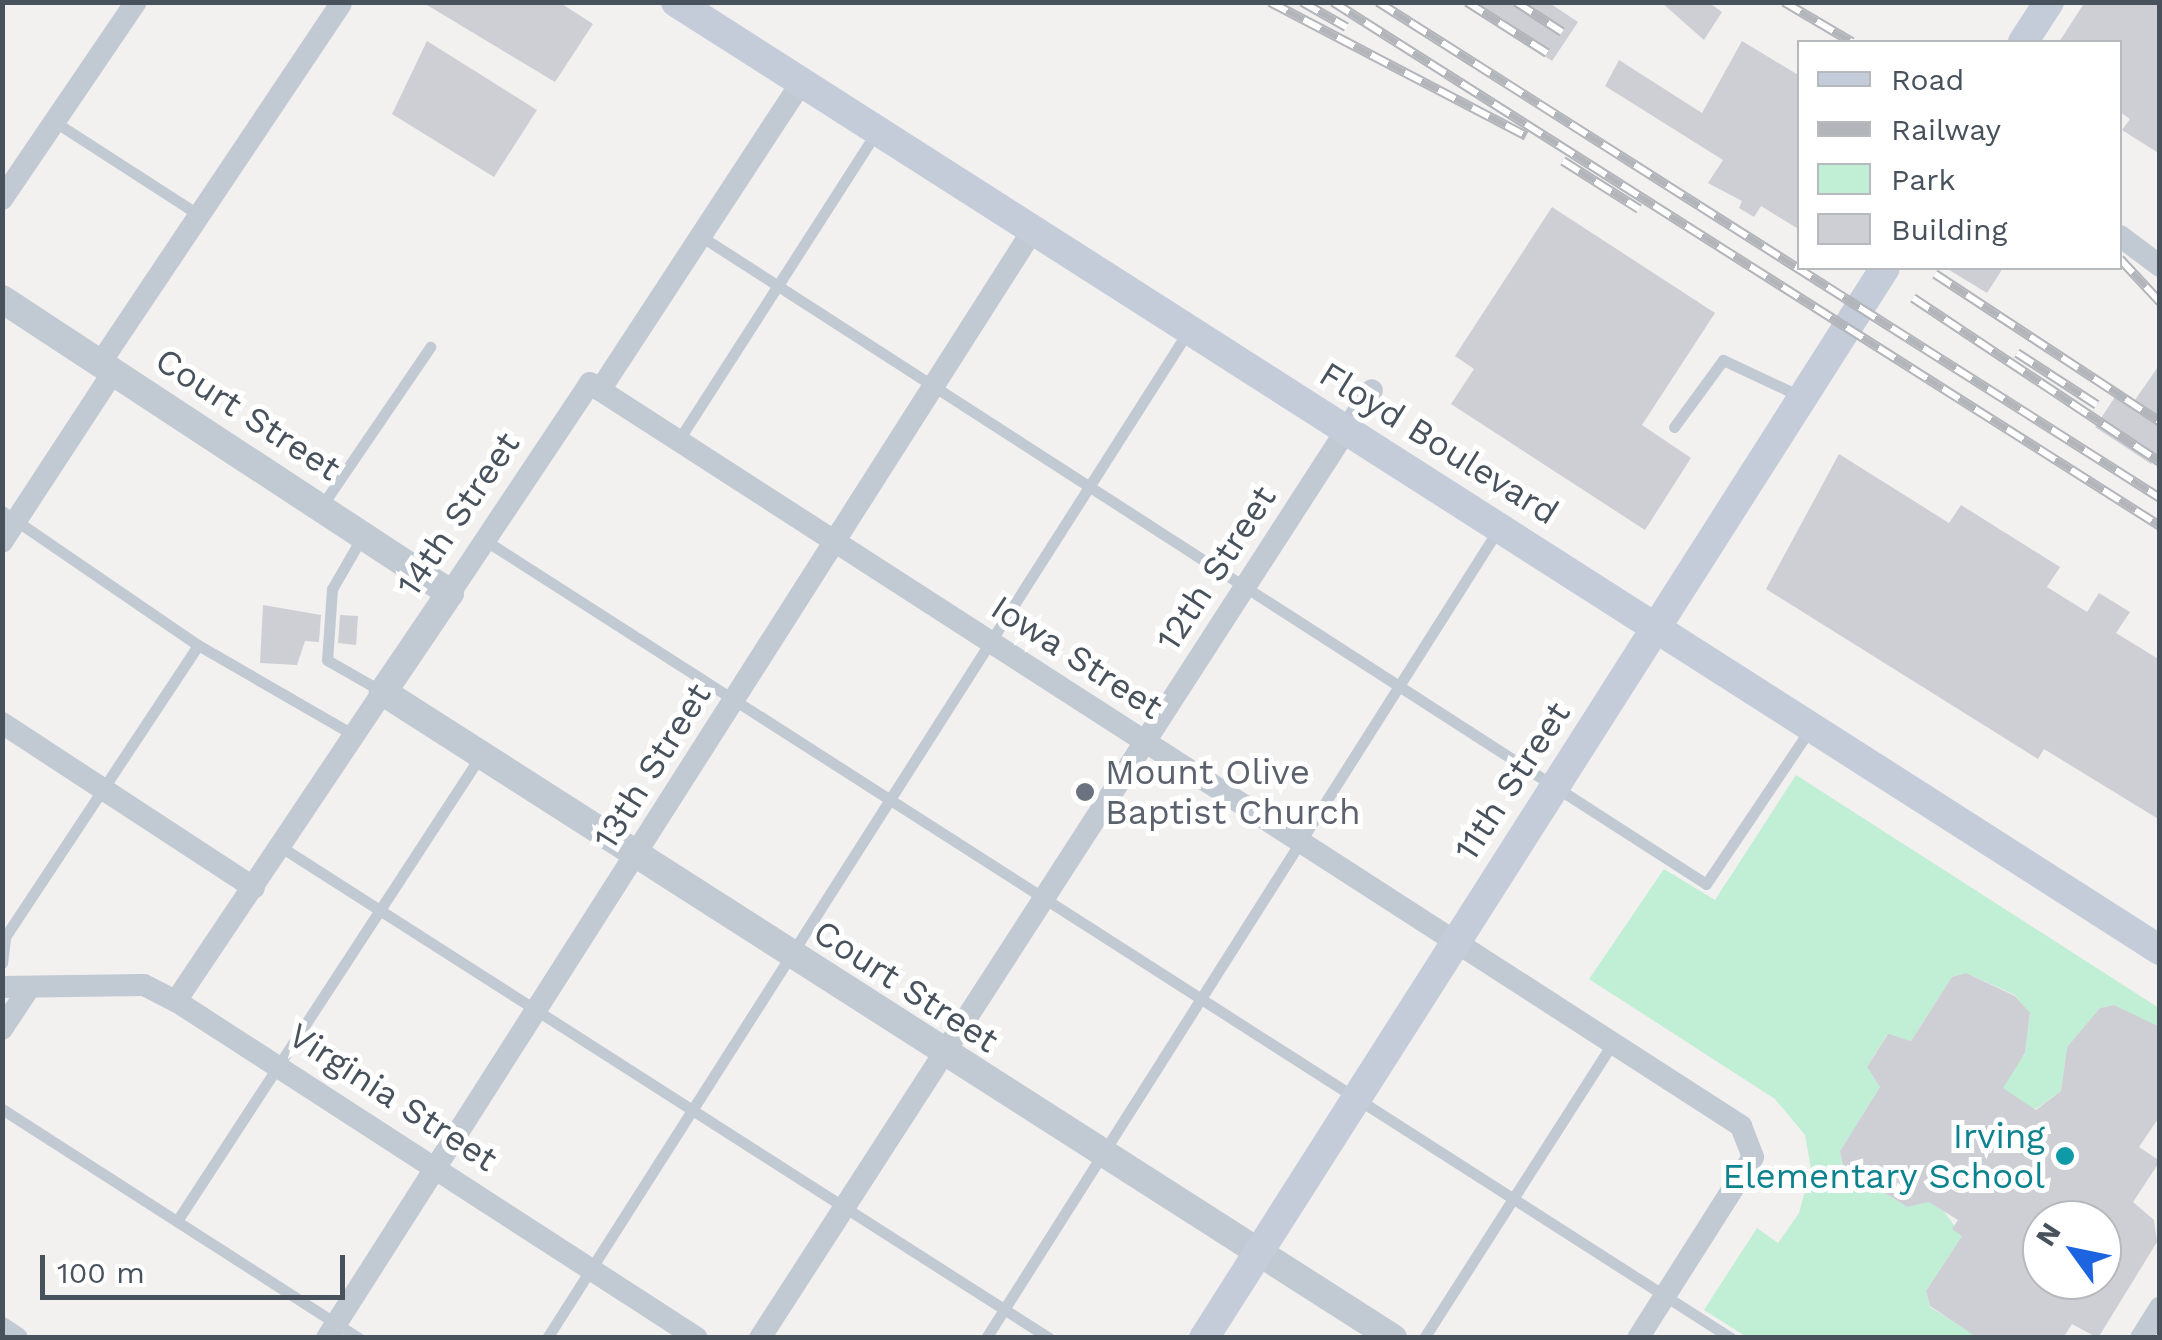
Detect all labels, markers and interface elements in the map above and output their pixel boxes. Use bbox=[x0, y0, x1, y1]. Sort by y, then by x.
legend bbox=[1797, 40, 2122, 270]
text: Road bbox=[1891, 62, 1964, 97]
text: Railway bbox=[1891, 112, 2001, 147]
text: Park bbox=[1891, 162, 1956, 197]
text: Building bbox=[1891, 212, 2008, 247]
street label: Court Street bbox=[148, 339, 348, 489]
street label: Floyd Boulevard bbox=[1312, 353, 1566, 533]
street label: 14th Street bbox=[388, 424, 528, 604]
street label: 12th Street bbox=[1147, 478, 1285, 658]
street label: Iowa Street bbox=[983, 586, 1171, 728]
street label: 13th Street bbox=[584, 675, 720, 857]
street label: 11th Street bbox=[1445, 694, 1579, 868]
place label: Mount Olive Baptist Church bbox=[1105, 751, 1361, 833]
marker: Mount Olive Baptist Church bbox=[1074, 781, 1096, 803]
street label: Court Street bbox=[806, 911, 1006, 1061]
street label: Virginia Street bbox=[280, 1014, 506, 1180]
place label: Irving Elementary School bbox=[1722, 1115, 2045, 1197]
marker: Irving Elementary School bbox=[2054, 1145, 2076, 1167]
north arrow bbox=[2022, 1200, 2122, 1300]
text: N bbox=[2029, 1217, 2068, 1252]
scale bar bbox=[45, 1235, 350, 1297]
text: 100 m bbox=[57, 1255, 145, 1290]

